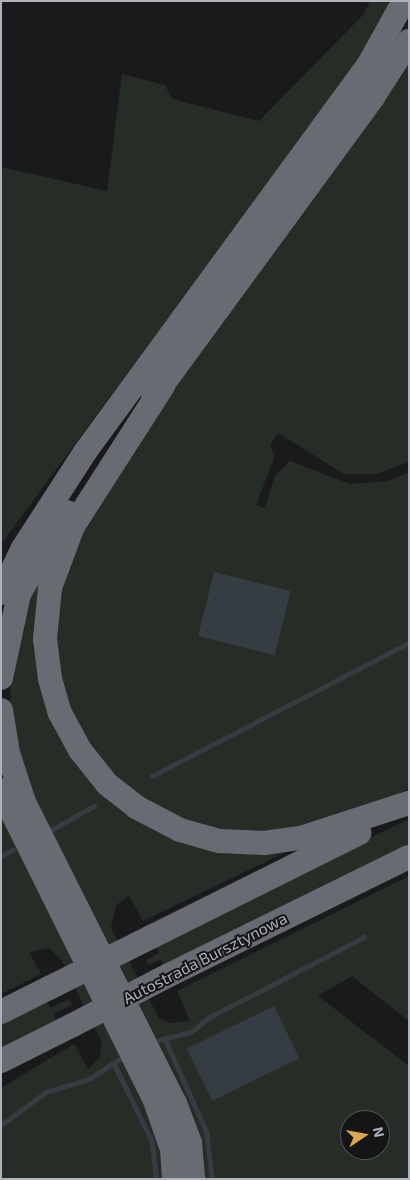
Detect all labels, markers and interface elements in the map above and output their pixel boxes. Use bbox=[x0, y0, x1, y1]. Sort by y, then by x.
street label: Autostrada Bursztynowa bbox=[120, 908, 290, 1008]
north arrow bbox=[340, 1110, 390, 1160]
text: N bbox=[370, 1125, 389, 1139]

